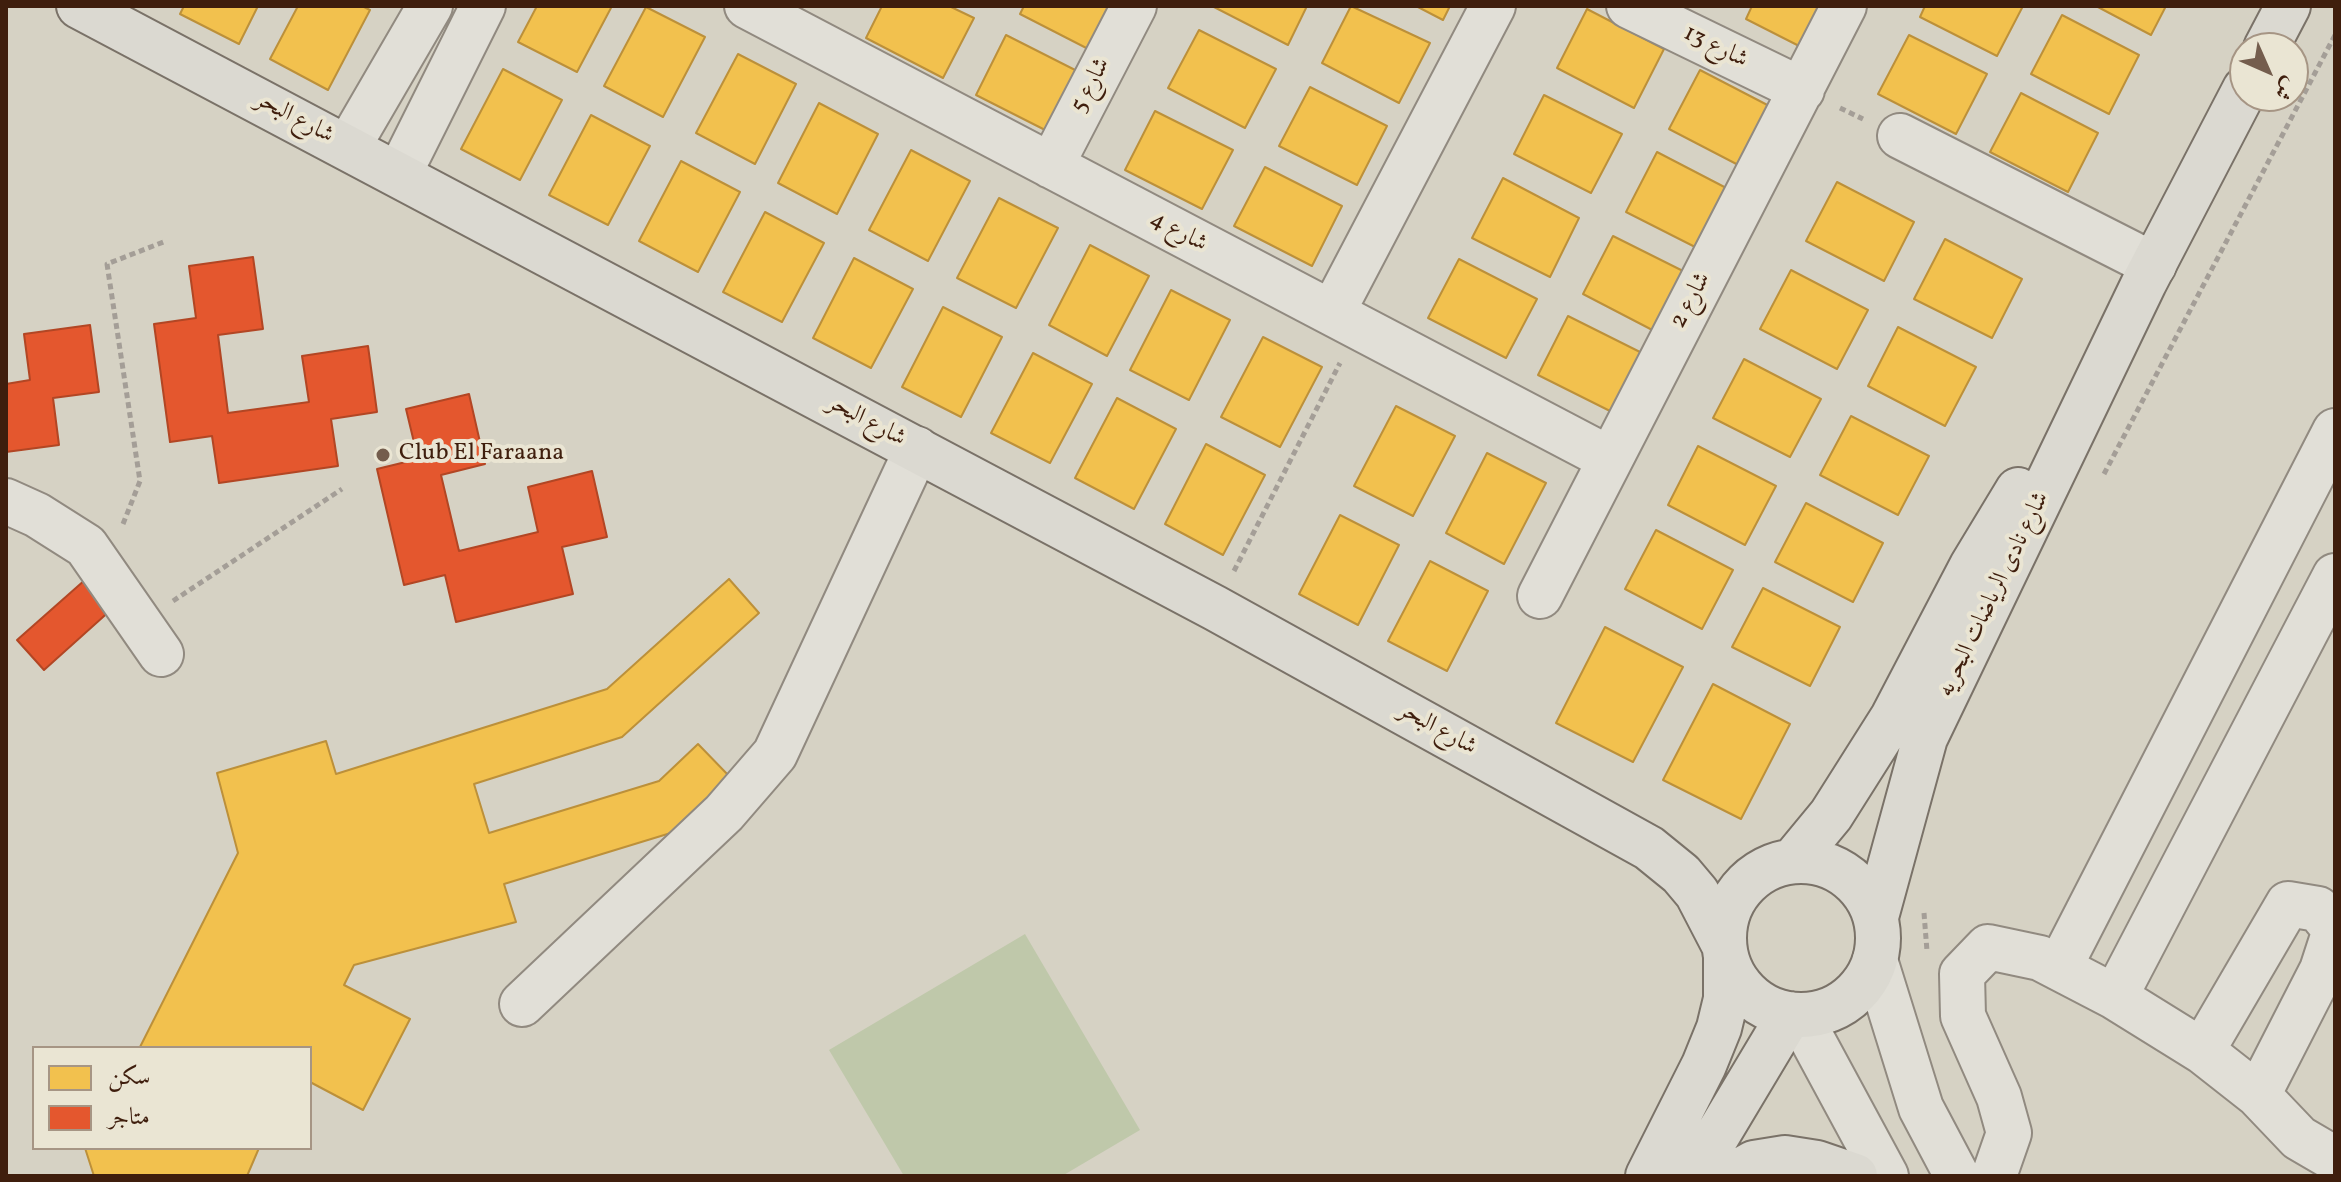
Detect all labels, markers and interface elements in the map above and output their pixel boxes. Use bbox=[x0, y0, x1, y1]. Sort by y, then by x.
street label: شارع 13 bbox=[1678, 20, 1752, 76]
north arrow bbox=[2229, 32, 2309, 112]
street label: شارع 5 bbox=[1066, 54, 1118, 118]
text: ش bbox=[2266, 69, 2304, 107]
street label: شارع البحر bbox=[250, 86, 338, 152]
street label: شارع 4 bbox=[1144, 206, 1212, 260]
street label: شارع 2 bbox=[1665, 268, 1719, 334]
street label: شارع البحر bbox=[822, 389, 910, 455]
place label: Club El Faraana bbox=[399, 441, 564, 469]
marker: Club El Faraana bbox=[374, 446, 392, 464]
street label: شارع نادى الرياضات البحريه bbox=[1933, 488, 2057, 702]
street label: شارع البحر bbox=[1393, 697, 1481, 763]
legend bbox=[32, 1046, 312, 1150]
text: سكن bbox=[108, 1061, 151, 1095]
text: متاجر bbox=[108, 1101, 150, 1135]

